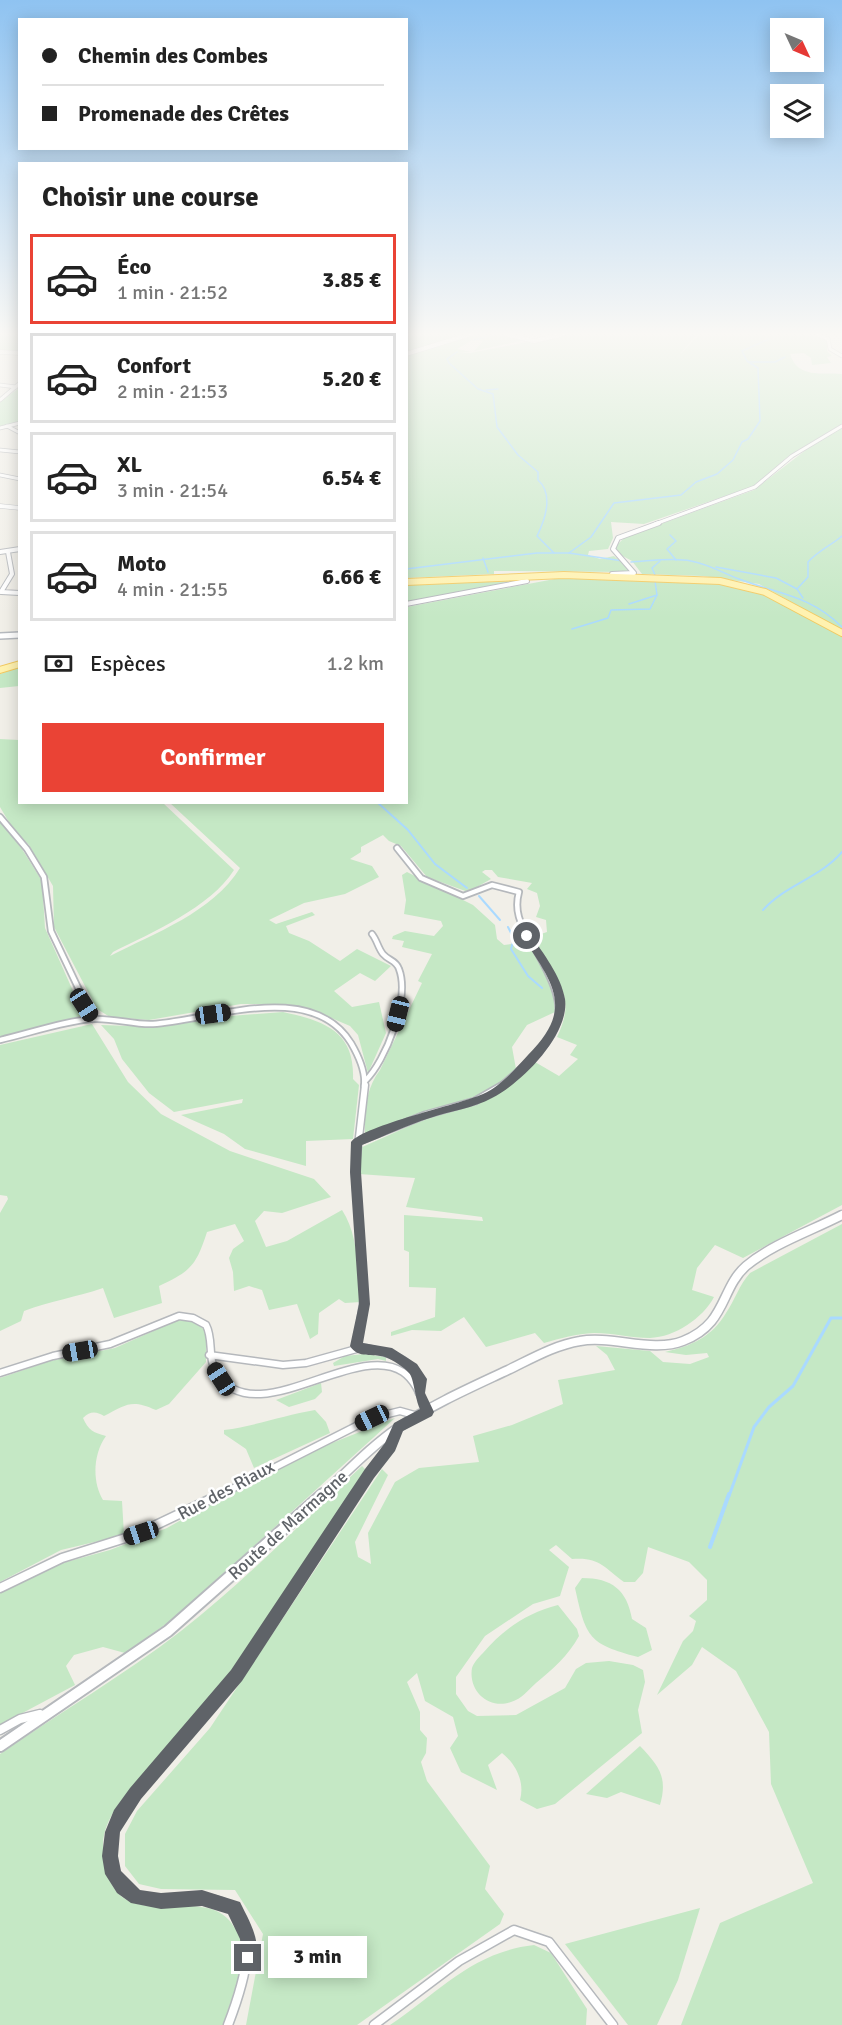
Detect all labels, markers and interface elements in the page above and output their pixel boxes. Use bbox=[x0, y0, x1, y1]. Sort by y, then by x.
north arrow bbox=[770, 18, 824, 72]
map controls bbox=[770, 18, 824, 138]
text: Chemin des Combes bbox=[78, 42, 268, 69]
button: layers bbox=[770, 84, 824, 138]
text: Promenade des Crêtes bbox=[78, 100, 289, 127]
text: Choisir une course bbox=[42, 181, 259, 214]
icon: car bbox=[45, 252, 99, 306]
text: Éco bbox=[117, 253, 151, 280]
text: 3.85 € bbox=[322, 266, 381, 293]
text: 1 min · 21:52 bbox=[117, 280, 228, 305]
icon: car bbox=[45, 351, 99, 405]
text: Confort bbox=[117, 352, 191, 379]
text: 5.20 € bbox=[322, 365, 381, 392]
text: 2 min · 21:53 bbox=[117, 379, 228, 404]
icon: car bbox=[45, 450, 99, 504]
text: XL bbox=[117, 451, 142, 478]
text: 6.54 € bbox=[322, 464, 381, 491]
text: 3 min · 21:54 bbox=[117, 478, 228, 503]
icon: car bbox=[45, 549, 99, 603]
text: Moto bbox=[117, 550, 166, 577]
text: 6.66 € bbox=[322, 563, 381, 590]
text: 4 min · 21:55 bbox=[117, 577, 228, 602]
icon: cash bbox=[42, 647, 75, 680]
text: Espèces bbox=[90, 650, 166, 677]
text: 1.2 km bbox=[327, 651, 384, 676]
button: Confirmer bbox=[42, 723, 384, 792]
route start bbox=[513, 922, 540, 949]
car bbox=[67, 985, 101, 1025]
car bbox=[385, 994, 411, 1034]
car bbox=[194, 1003, 232, 1025]
car bbox=[61, 1339, 99, 1363]
car bbox=[204, 1359, 238, 1399]
car bbox=[352, 1402, 392, 1434]
street label: Rue des Riaux bbox=[174, 1455, 279, 1525]
street label: Route de Marmagne bbox=[224, 1465, 352, 1585]
car bbox=[121, 1519, 161, 1547]
callout: 3 min bbox=[269, 1937, 368, 1979]
route end bbox=[234, 1944, 261, 1971]
text: 3 min bbox=[293, 1944, 342, 1969]

